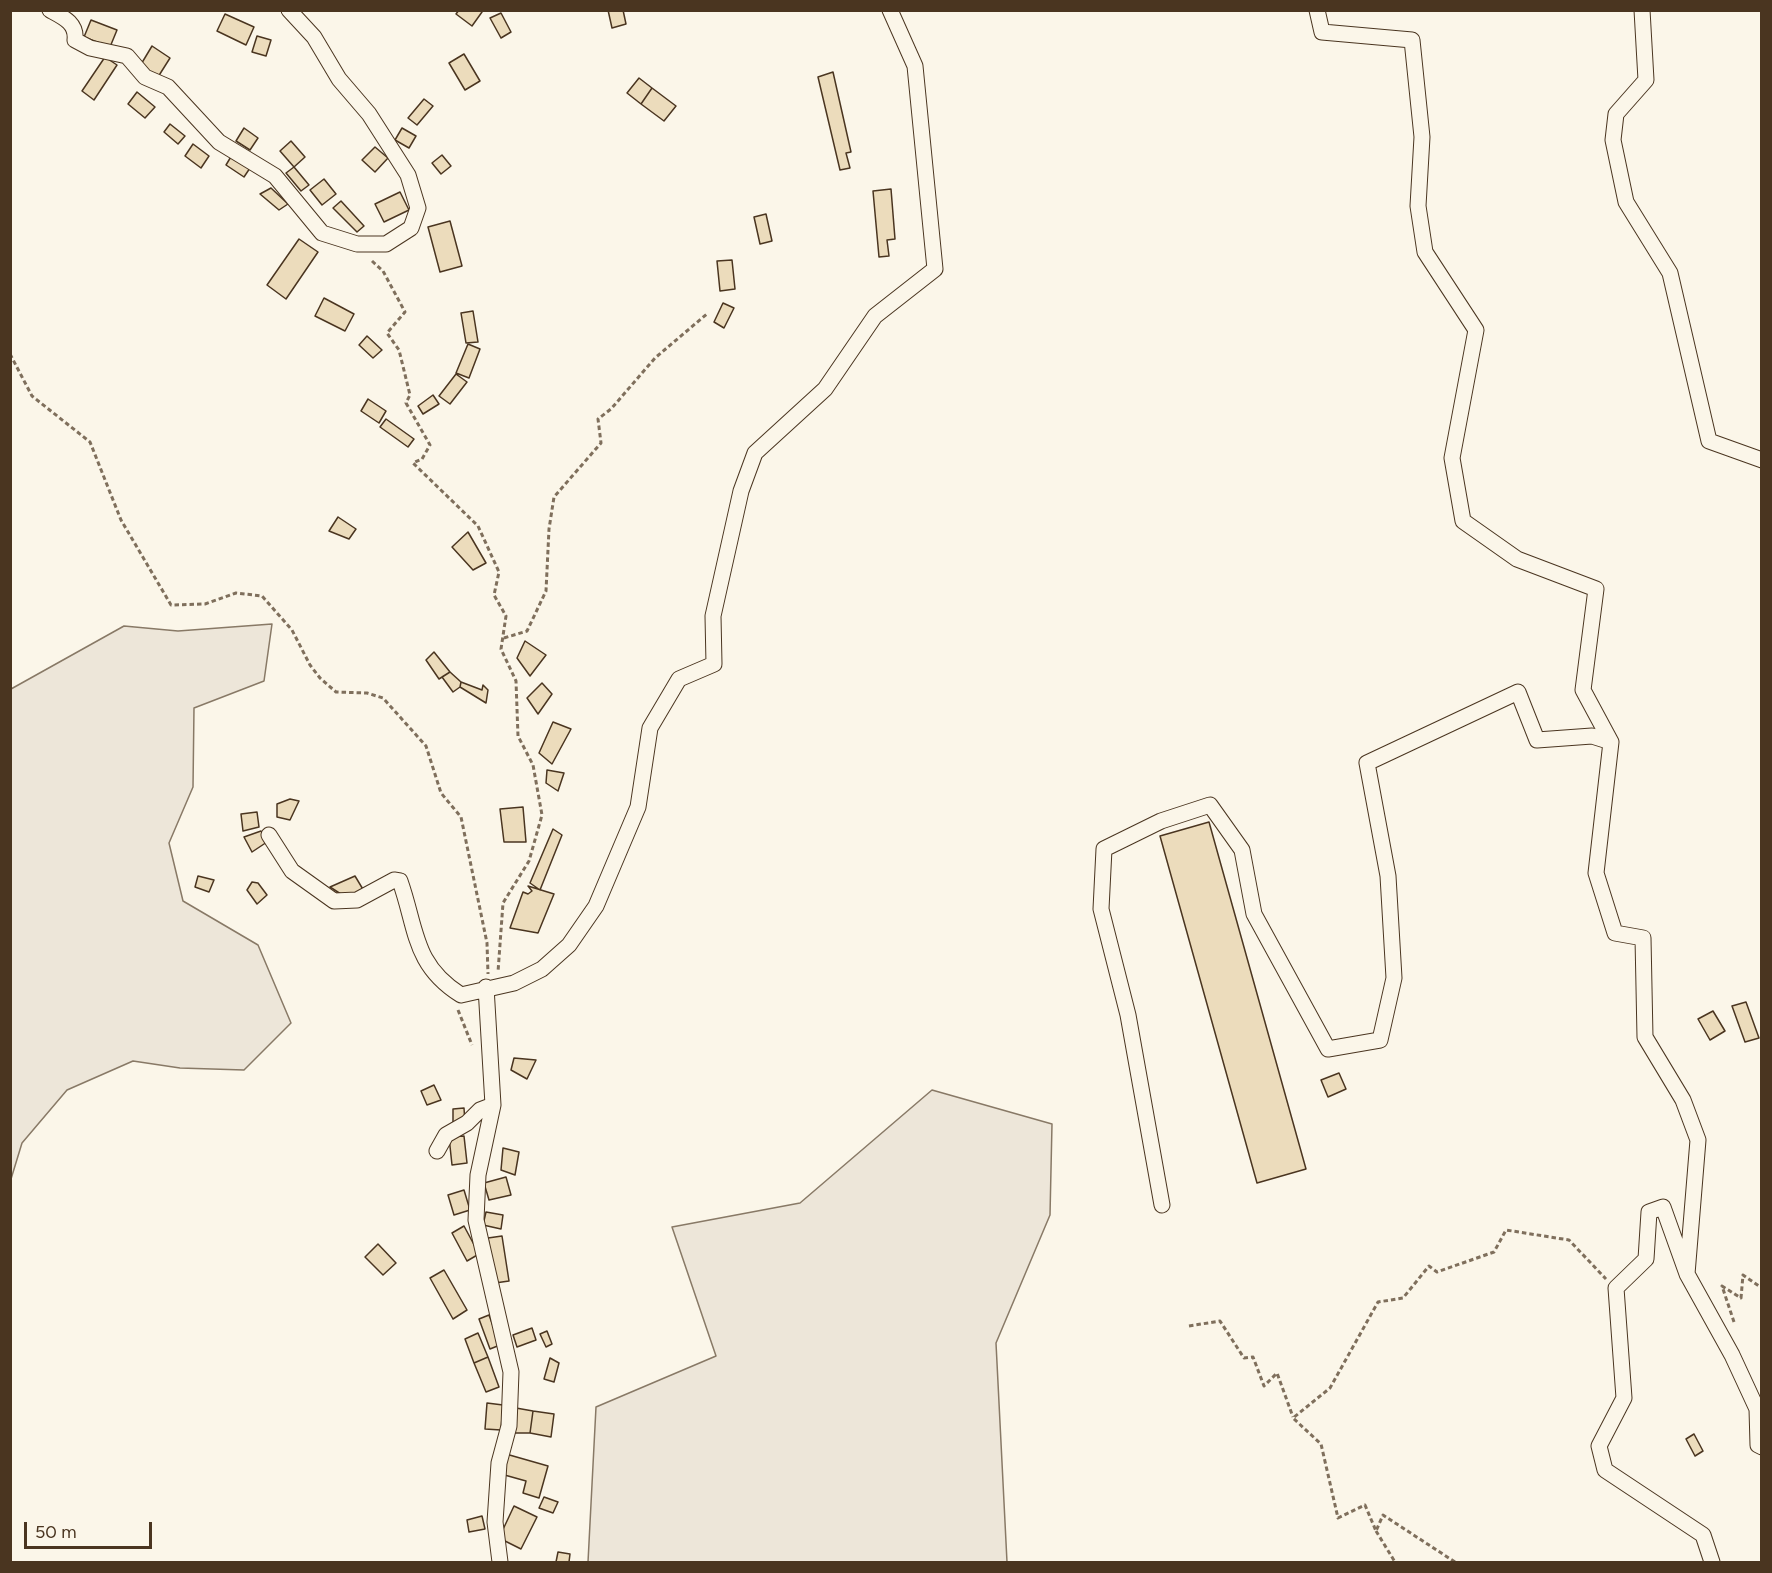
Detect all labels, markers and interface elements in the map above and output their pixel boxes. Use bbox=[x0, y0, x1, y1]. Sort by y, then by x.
scale bar bbox=[27, 1510, 154, 1548]
text: 50 m bbox=[35, 1521, 77, 1543]

